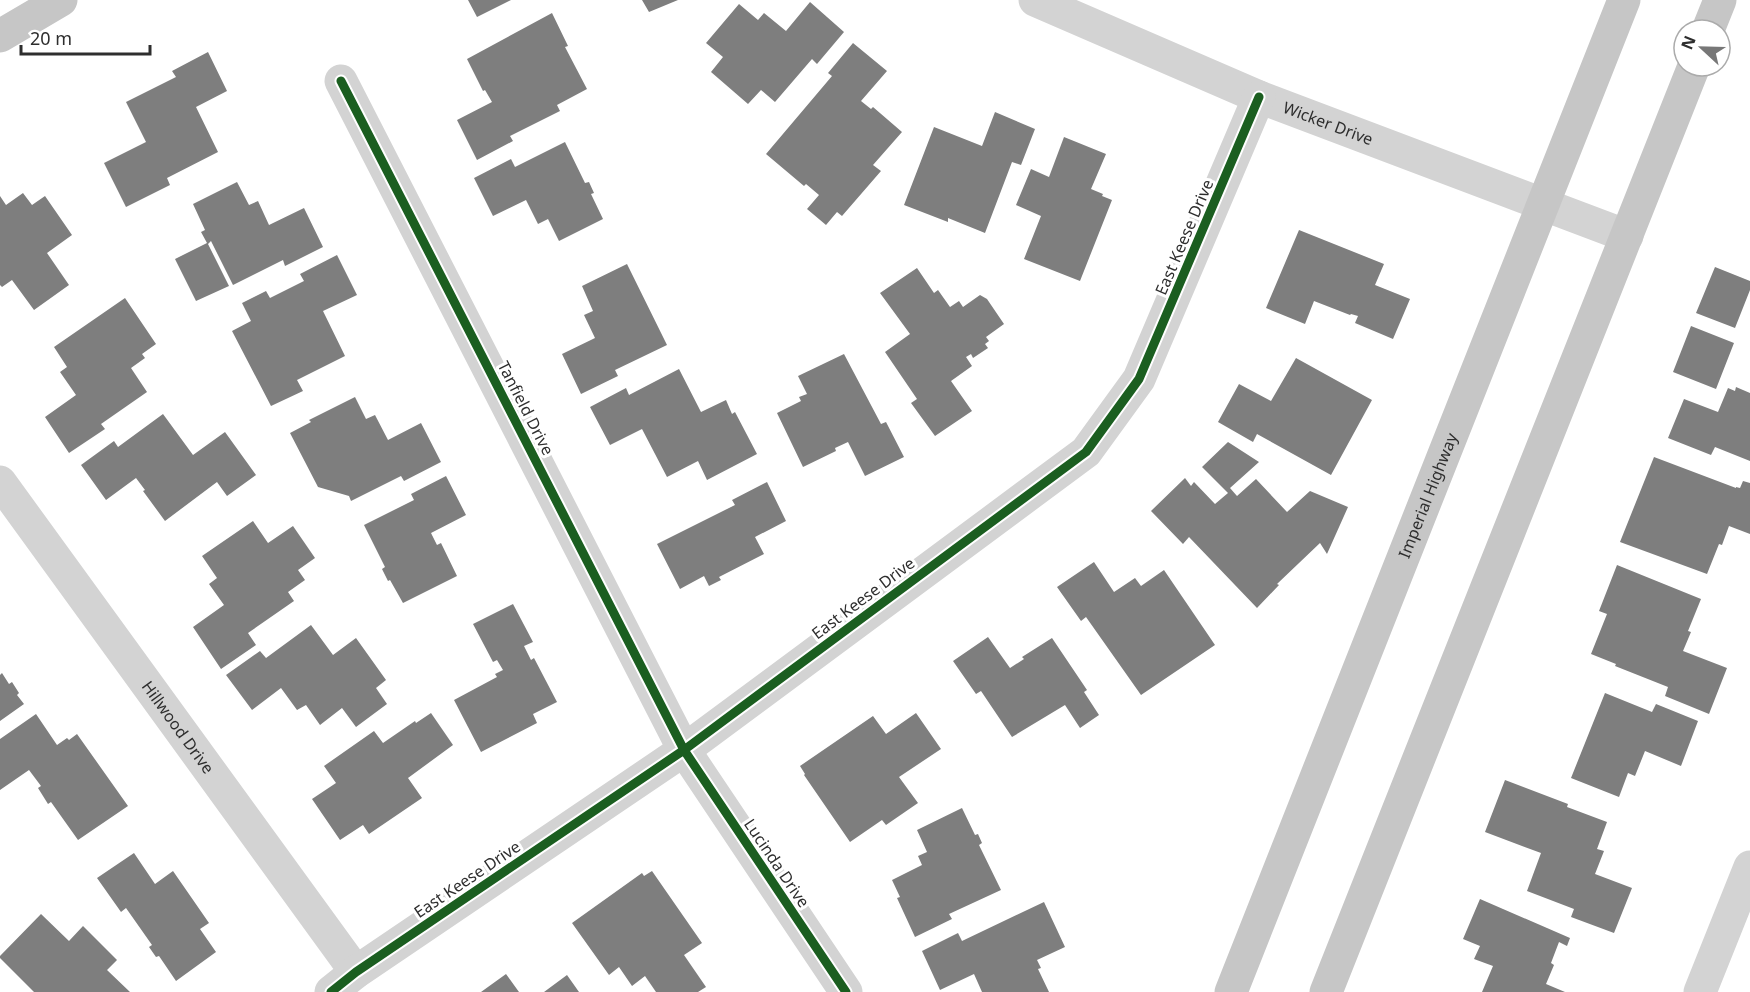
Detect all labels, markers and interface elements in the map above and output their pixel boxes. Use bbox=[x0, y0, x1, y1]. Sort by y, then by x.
scale bar bbox=[21, 18, 150, 56]
north arrow bbox=[1672, 18, 1732, 78]
text: 20 m bbox=[30, 26, 72, 50]
text: N bbox=[1675, 32, 1701, 53]
street label: Wicker Drive bbox=[1280, 96, 1376, 150]
street label: East Keese Drive bbox=[1150, 176, 1218, 298]
street label: Tanfield Drive bbox=[493, 357, 559, 459]
street label: Imperial Highway bbox=[1393, 429, 1463, 561]
street label: East Keese Drive bbox=[807, 552, 919, 644]
street label: Hillwood Drive bbox=[137, 676, 219, 778]
street label: Lucinda Drive bbox=[739, 814, 815, 912]
street label: East Keese Drive bbox=[410, 835, 524, 923]

